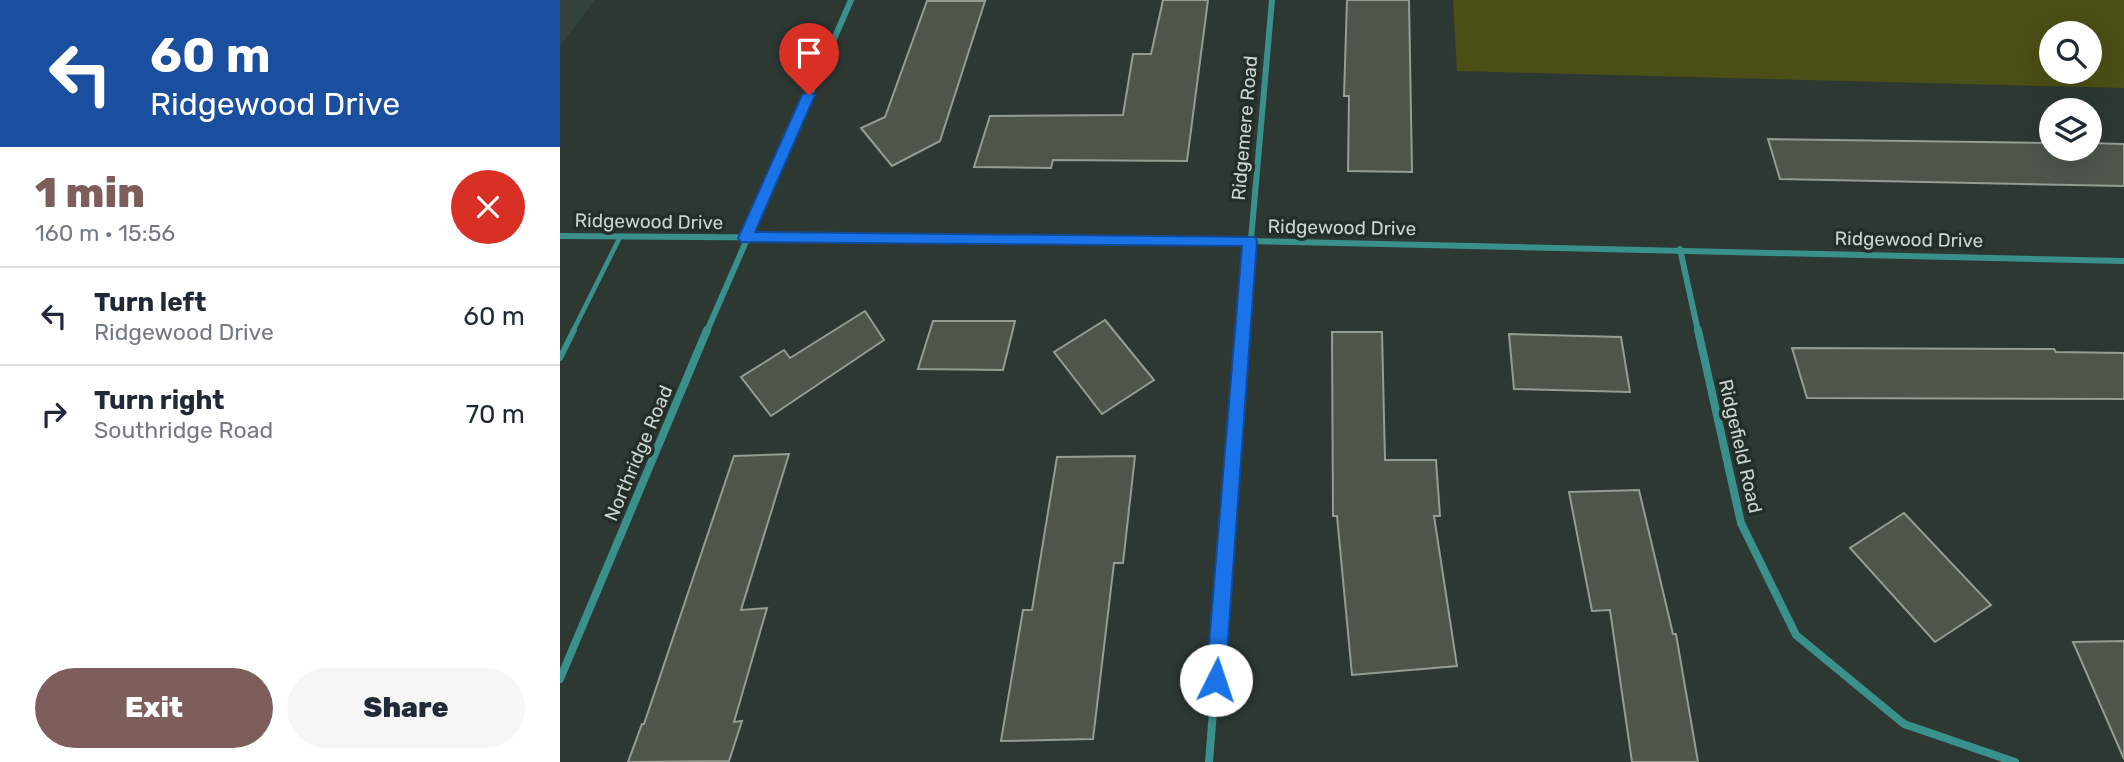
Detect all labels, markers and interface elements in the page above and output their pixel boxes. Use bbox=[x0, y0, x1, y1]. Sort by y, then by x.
map controls bbox=[2039, 21, 2102, 161]
button: search bbox=[2039, 21, 2102, 84]
pin bbox=[779, 23, 839, 95]
text: 60 m bbox=[150, 26, 271, 84]
icon: left bbox=[35, 28, 126, 119]
icon: arrive bbox=[790, 34, 828, 72]
street label: Ridgemere Road bbox=[1227, 55, 1262, 201]
text: Ridgewood Drive bbox=[150, 85, 400, 123]
button: layers bbox=[2039, 98, 2102, 161]
text: 1 min bbox=[35, 168, 145, 218]
button: close bbox=[451, 170, 525, 244]
street label: Ridgewood Drive bbox=[575, 209, 723, 234]
street label: Ridgewood Drive bbox=[1268, 215, 1416, 240]
text: 160 m · 15:56 bbox=[35, 219, 175, 247]
street label: Ridgewood Drive bbox=[1835, 227, 1983, 252]
text: Turn left bbox=[94, 287, 206, 318]
icon: left bbox=[35, 297, 73, 335]
text: 60 m bbox=[463, 301, 525, 332]
text: Ridgewood Drive bbox=[94, 318, 274, 346]
street label: Ridgefield Road bbox=[1714, 377, 1767, 515]
street label: Northridge Road bbox=[600, 382, 677, 524]
text: Turn right bbox=[94, 385, 224, 416]
icon: right bbox=[35, 395, 73, 433]
text: 70 m bbox=[466, 399, 525, 430]
text: Southridge Road bbox=[94, 416, 273, 444]
position arrow bbox=[1179, 643, 1253, 717]
button: Exit bbox=[35, 668, 273, 748]
button: Share bbox=[287, 668, 525, 748]

